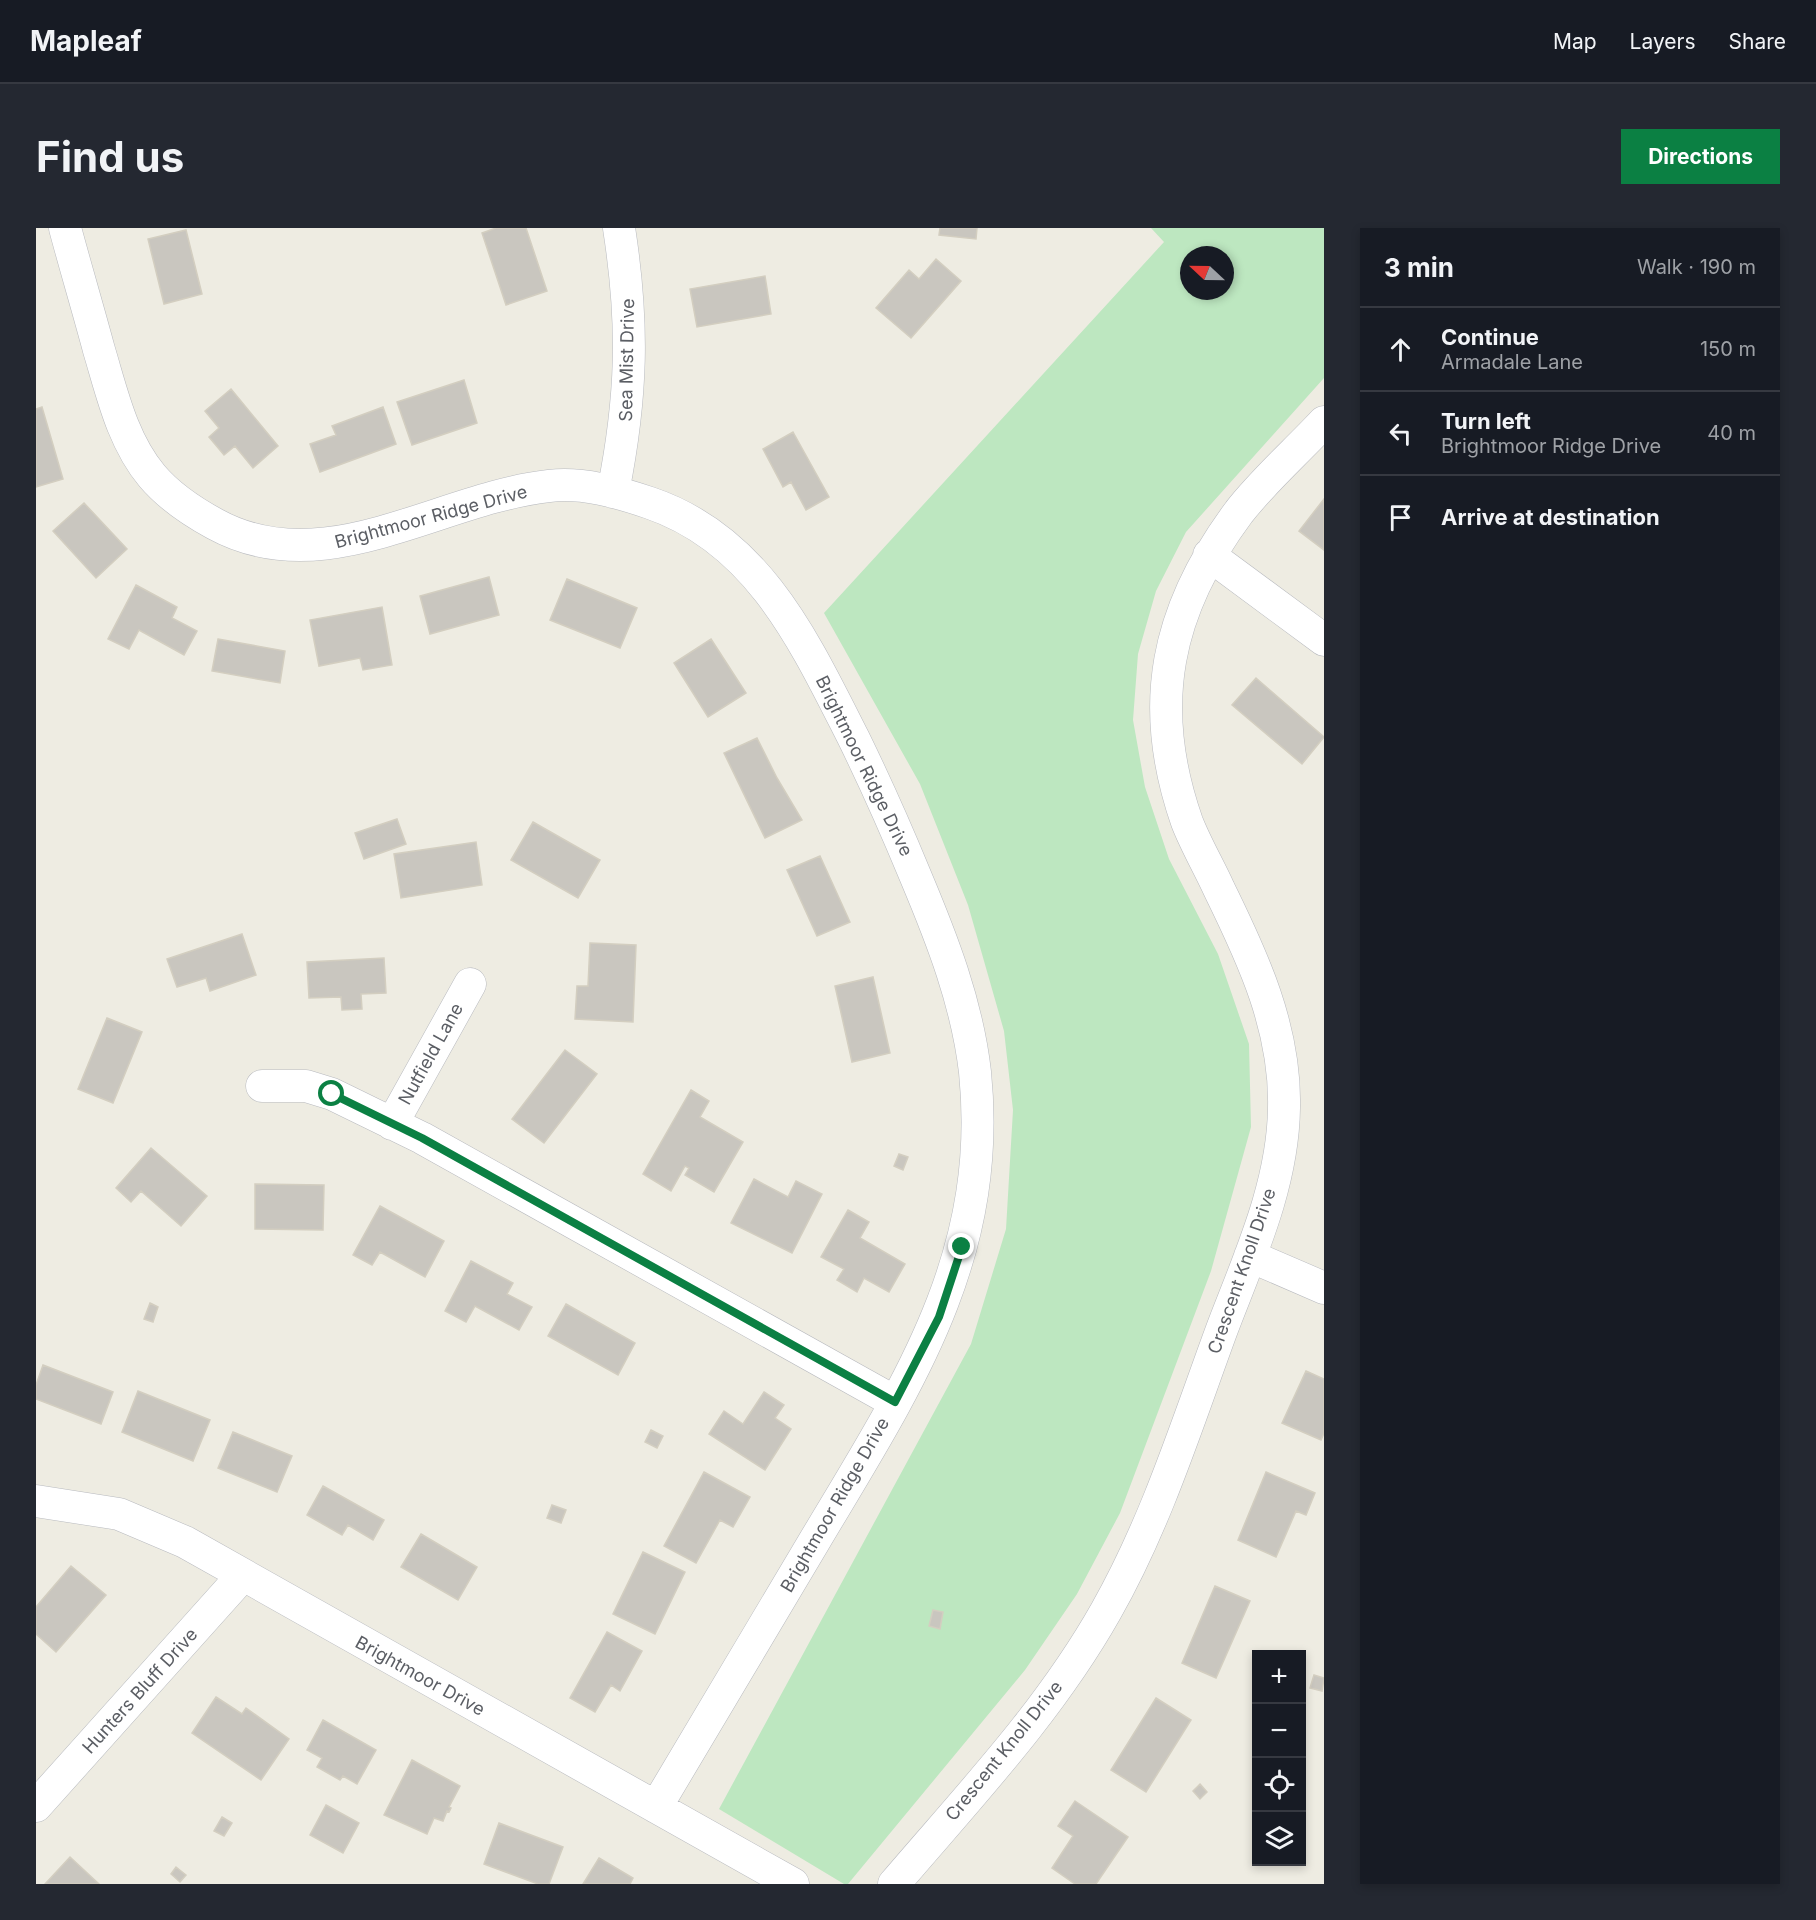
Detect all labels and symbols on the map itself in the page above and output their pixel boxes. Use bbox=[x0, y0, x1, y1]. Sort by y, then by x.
north arrow bbox=[1180, 246, 1234, 300]
street label: Sea Mist Drive bbox=[615, 298, 638, 422]
street label: Brightmoor Ridge Drive bbox=[332, 481, 529, 552]
street label: Brightmoor Ridge Drive bbox=[812, 672, 917, 859]
street label: Nutfield Lane bbox=[394, 999, 467, 1108]
route start bbox=[318, 1080, 344, 1106]
street label: Crescent Knoll Drive bbox=[1203, 1185, 1280, 1356]
route end bbox=[948, 1233, 974, 1259]
street label: Brightmoor Ridge Drive bbox=[776, 1414, 893, 1596]
street label: Hunters Bluff Drive bbox=[78, 1624, 201, 1758]
street label: Brightmoor Drive bbox=[352, 1631, 489, 1720]
street label: Crescent Knoll Drive bbox=[941, 1676, 1067, 1825]

